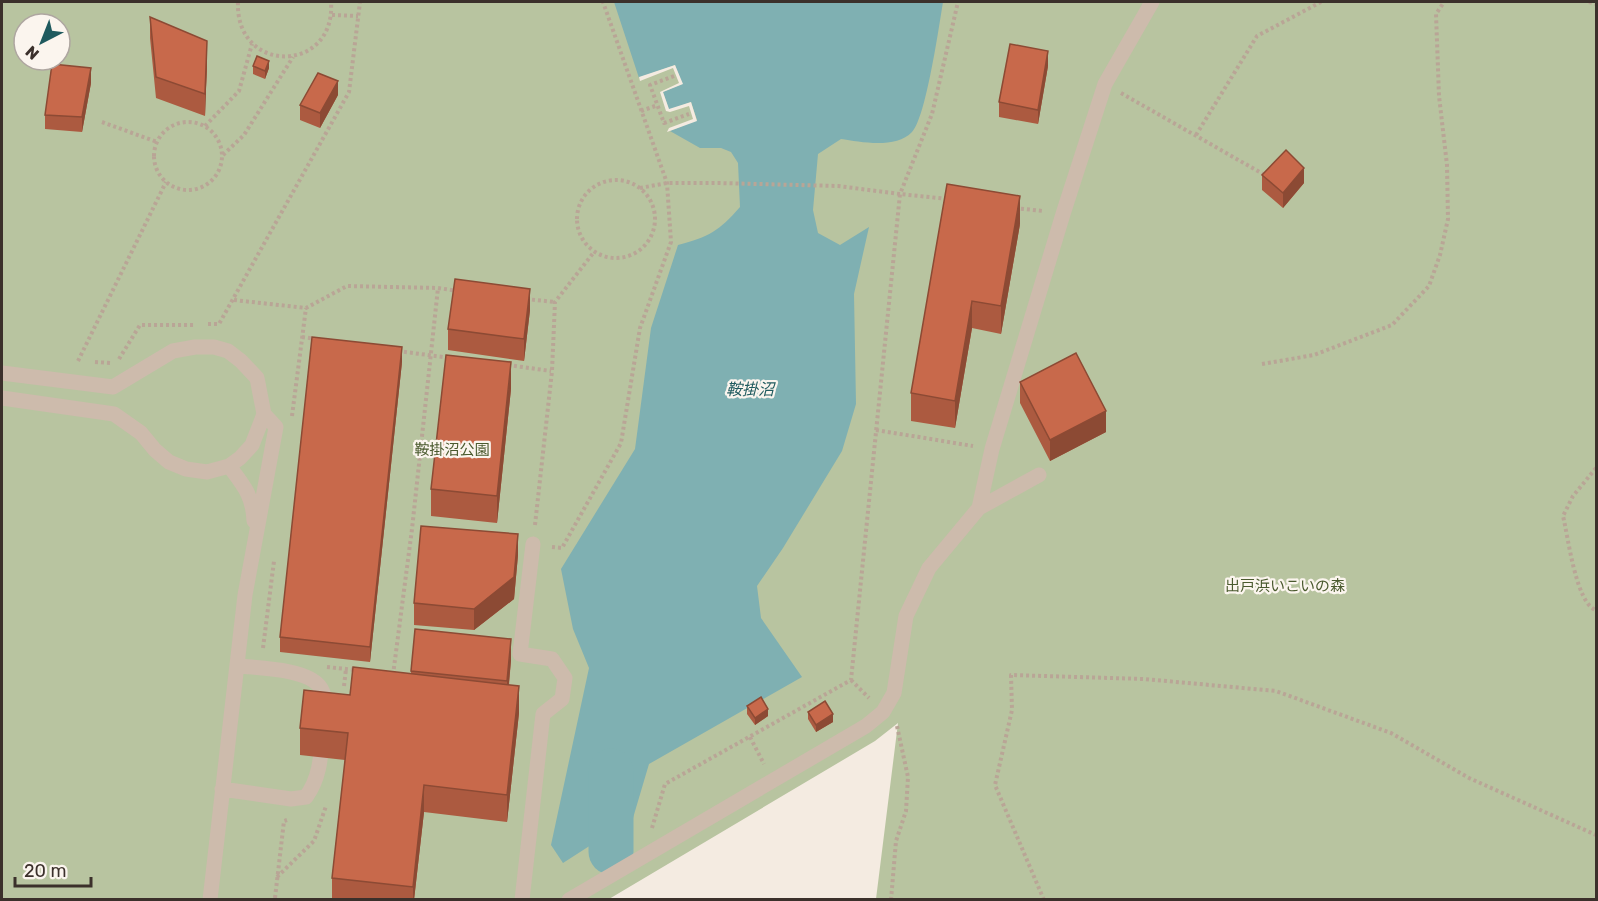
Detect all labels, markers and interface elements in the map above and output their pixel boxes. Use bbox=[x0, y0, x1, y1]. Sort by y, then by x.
north arrow bbox=[12, 12, 72, 72]
text: N bbox=[22, 42, 43, 64]
water label: 鞍掛沼 bbox=[726, 380, 776, 399]
park label: 鞍掛沼公園 bbox=[414, 441, 490, 459]
park label: 出戸浜いこいの森 bbox=[1225, 577, 1345, 595]
scale bar bbox=[15, 850, 92, 888]
text: 20 m bbox=[24, 860, 66, 882]

